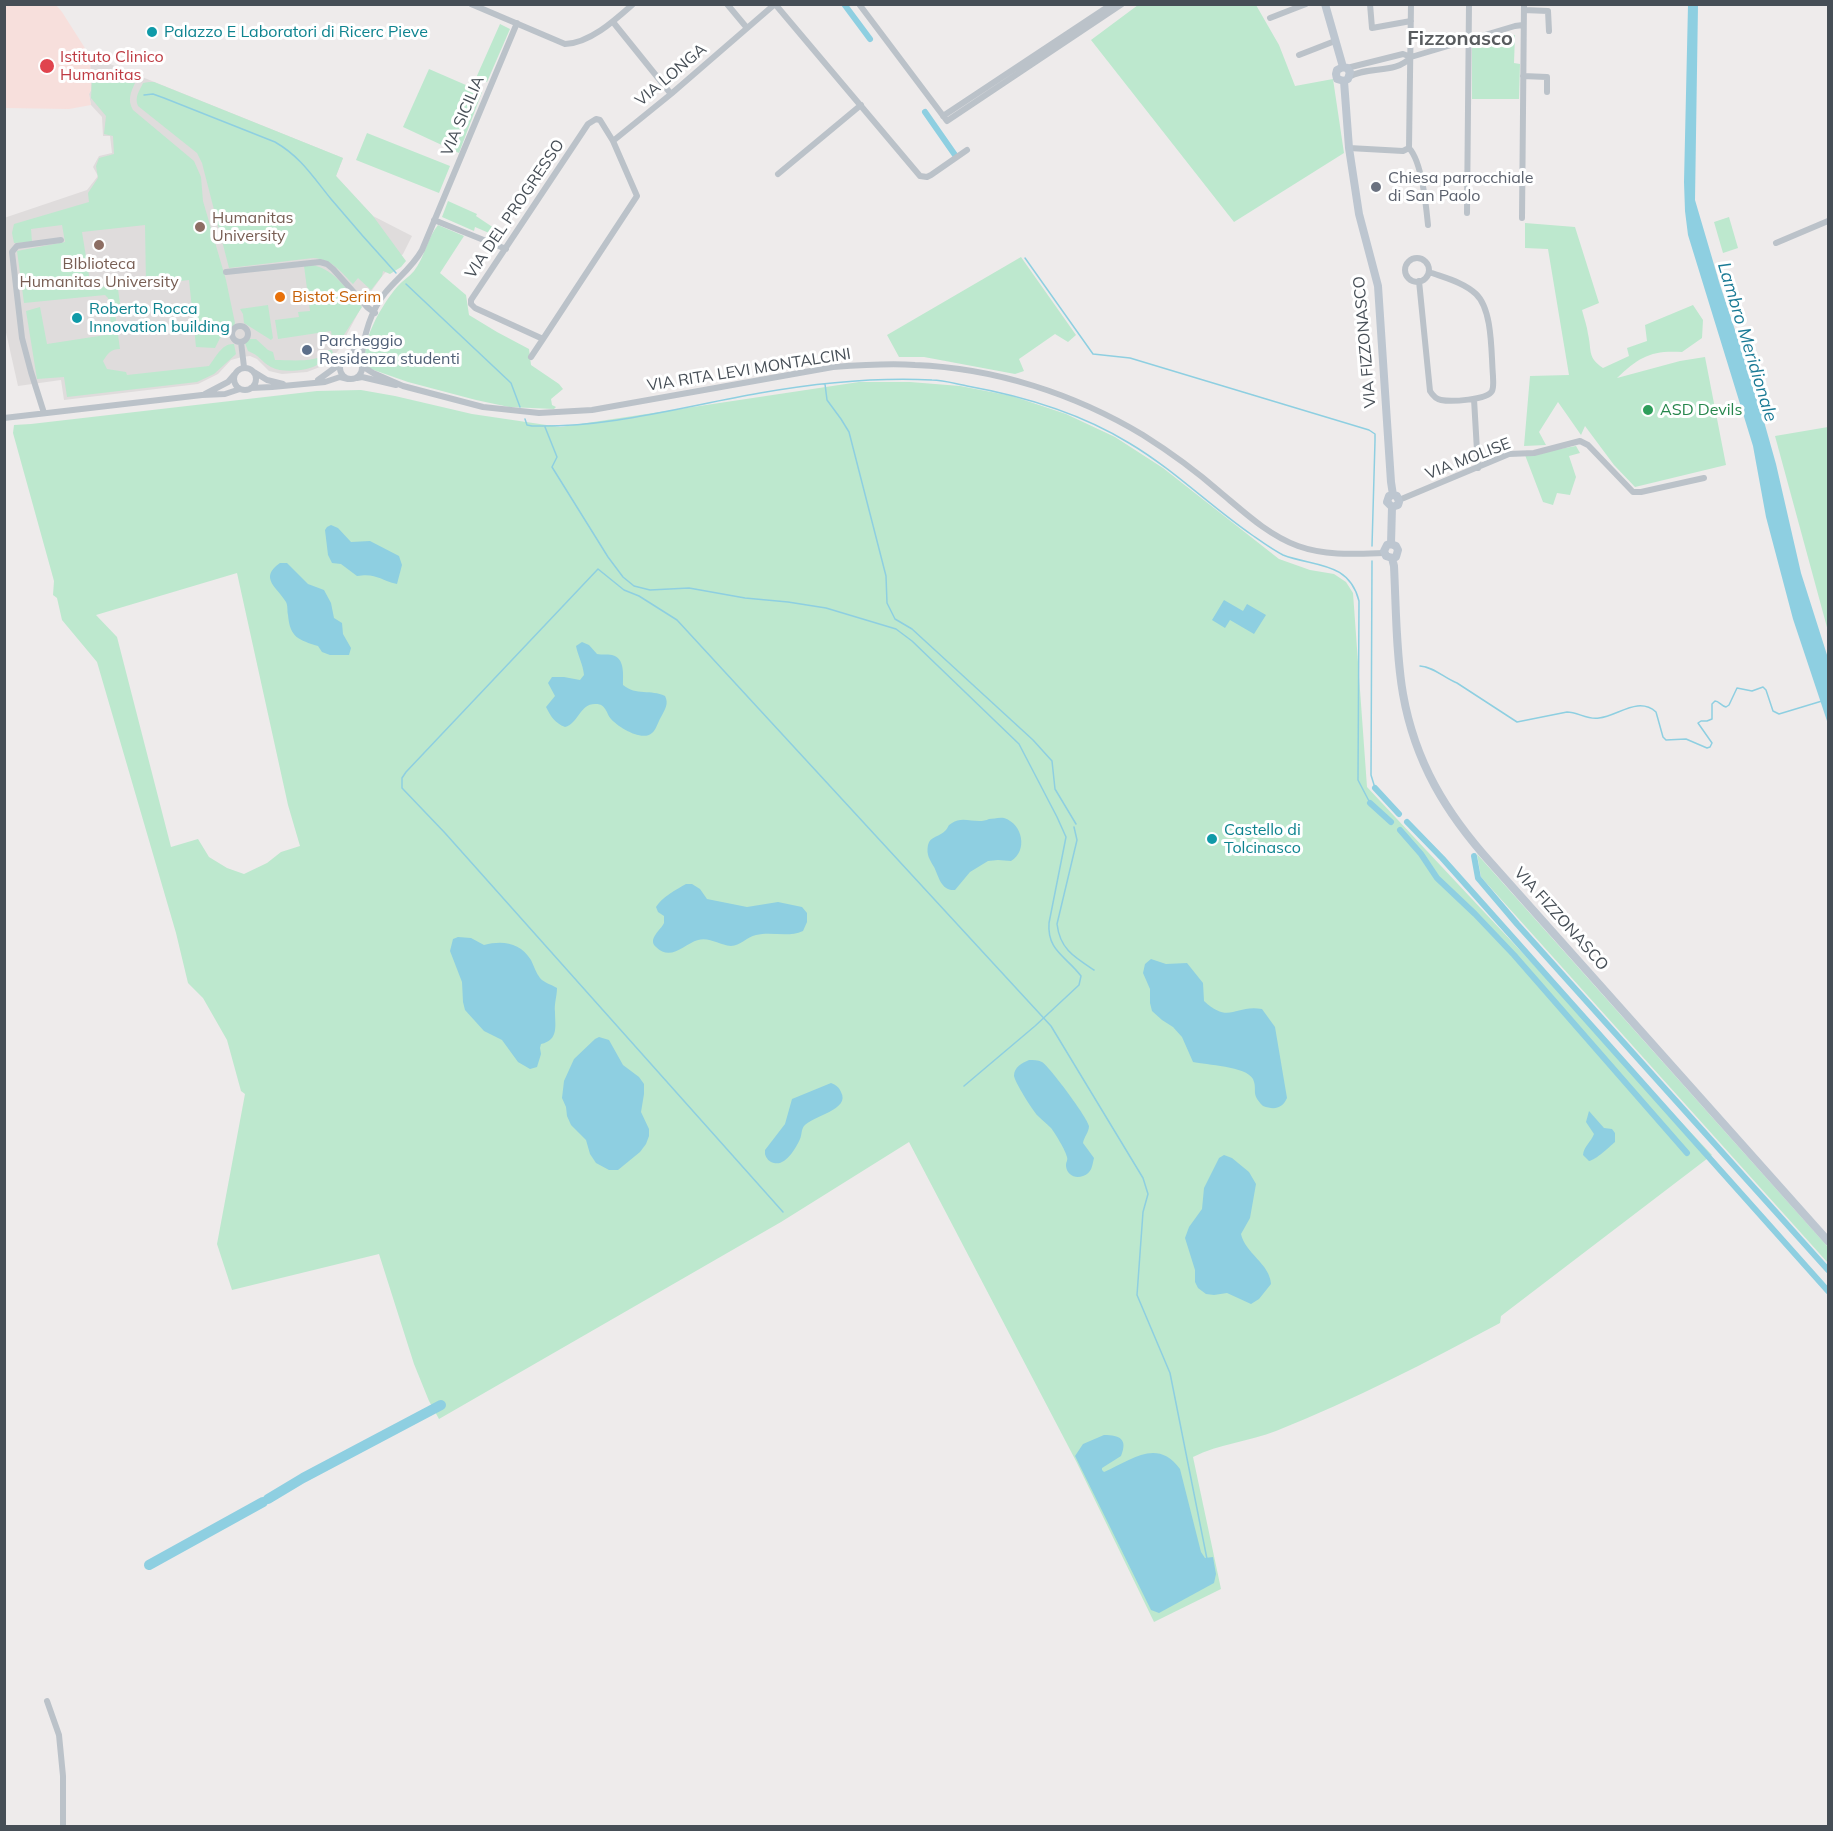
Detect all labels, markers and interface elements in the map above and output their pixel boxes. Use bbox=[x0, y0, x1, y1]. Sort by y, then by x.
place label: Palazzo E Laboratori di Ricerc Pieve bbox=[164, 22, 428, 42]
marker: Palazzo E Laboratori di Ricerc Pieve bbox=[145, 25, 159, 39]
district label: Fizzonasco bbox=[1407, 27, 1513, 51]
street label: VIA LONGA bbox=[631, 40, 711, 110]
place label: Istituto Clinico Humanitas bbox=[60, 47, 164, 85]
marker: Istituto Clinico Humanitas bbox=[38, 57, 56, 75]
street label: VIA SICILIA bbox=[438, 73, 488, 159]
street label: VIA DEL PROGRESSO bbox=[461, 136, 569, 282]
place label: Chiesa parrocchiale di San Paolo bbox=[1388, 168, 1533, 206]
marker: Chiesa parrocchiale di San Paolo bbox=[1369, 180, 1383, 194]
place label: Humanitas University bbox=[212, 208, 293, 246]
marker: Humanitas University bbox=[193, 220, 207, 234]
marker: BIblioteca Humanitas University bbox=[92, 238, 106, 252]
place label: BIblioteca Humanitas University bbox=[19, 254, 179, 292]
water label: Lambro Meridionale bbox=[1712, 260, 1782, 424]
street label: VIA FIZZONASCO bbox=[1350, 275, 1380, 409]
place label: Bistot Serim bbox=[292, 287, 381, 307]
marker: Bistot Serim bbox=[273, 290, 287, 304]
place label: Roberto Rocca Innovation building bbox=[89, 299, 230, 337]
marker: Roberto Rocca Innovation building bbox=[70, 311, 84, 325]
place label: Parcheggio Residenza studenti bbox=[319, 331, 460, 369]
marker: Parcheggio Residenza studenti bbox=[300, 343, 314, 357]
street label: VIA RITA LEVI MONTALCINI bbox=[646, 344, 852, 396]
place label: ASD Devils bbox=[1660, 400, 1742, 420]
marker: ASD Devils bbox=[1641, 403, 1655, 417]
street label: VIA MOLISE bbox=[1423, 434, 1513, 484]
place label: Castello di Tolcinasco bbox=[1224, 820, 1301, 858]
marker: Castello di Tolcinasco bbox=[1205, 832, 1219, 846]
street label: VIA FIZZONASCO bbox=[1510, 863, 1612, 975]

